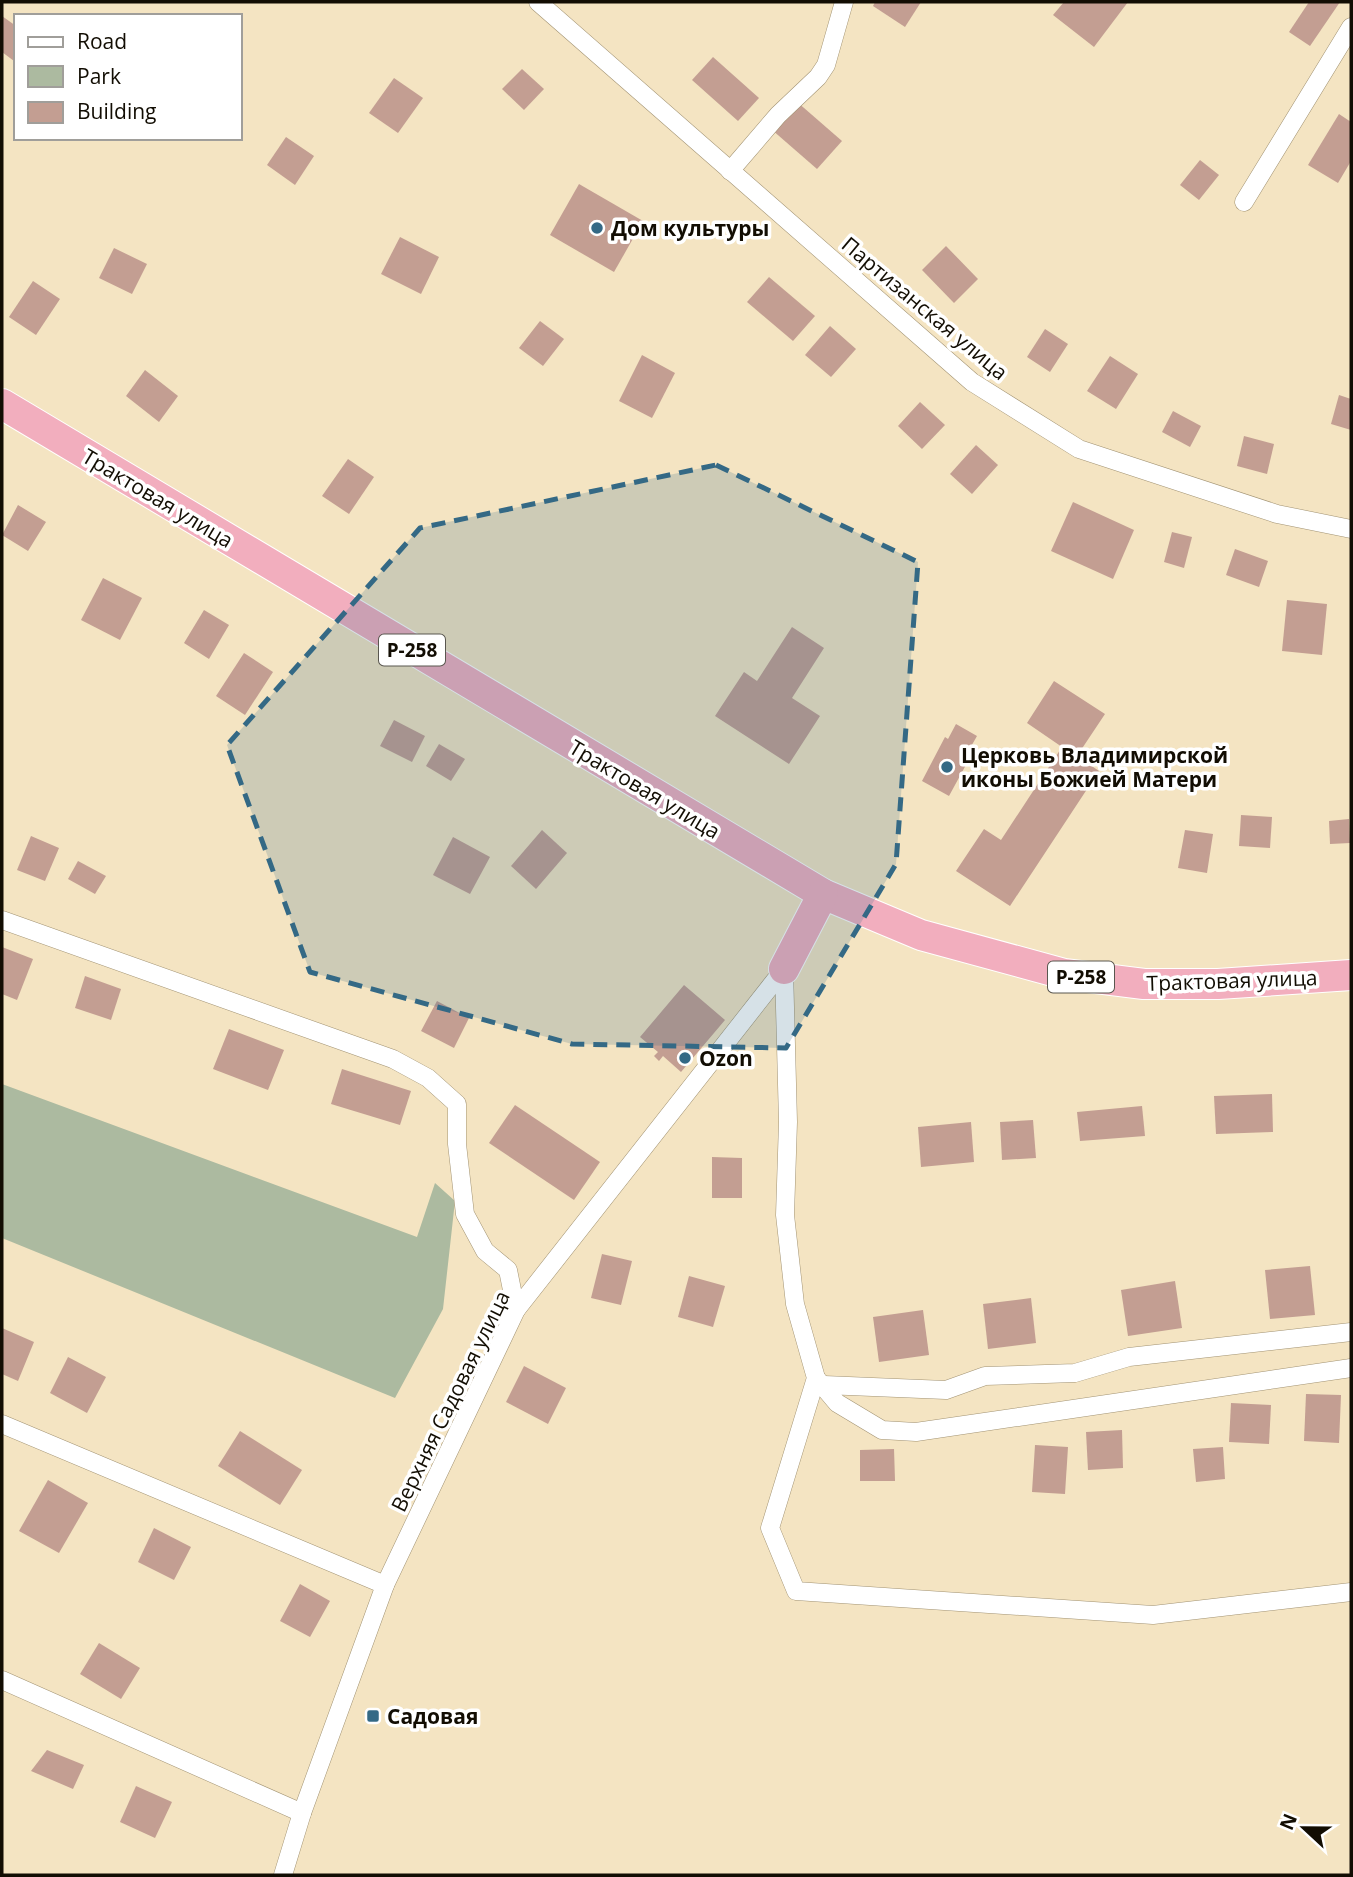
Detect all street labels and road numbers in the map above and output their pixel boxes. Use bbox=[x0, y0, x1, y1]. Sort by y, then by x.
street label: Партизанская улица bbox=[836, 230, 1014, 386]
street label: Трактовая улица bbox=[78, 442, 238, 554]
road number: Р-258 bbox=[379, 635, 445, 666]
street label: Трактовая улица bbox=[565, 733, 725, 845]
road number: Р-258 bbox=[1048, 962, 1114, 993]
street label: Трактовая улица bbox=[1146, 963, 1318, 997]
street label: Верхняя Садовая улица bbox=[384, 1286, 516, 1516]

